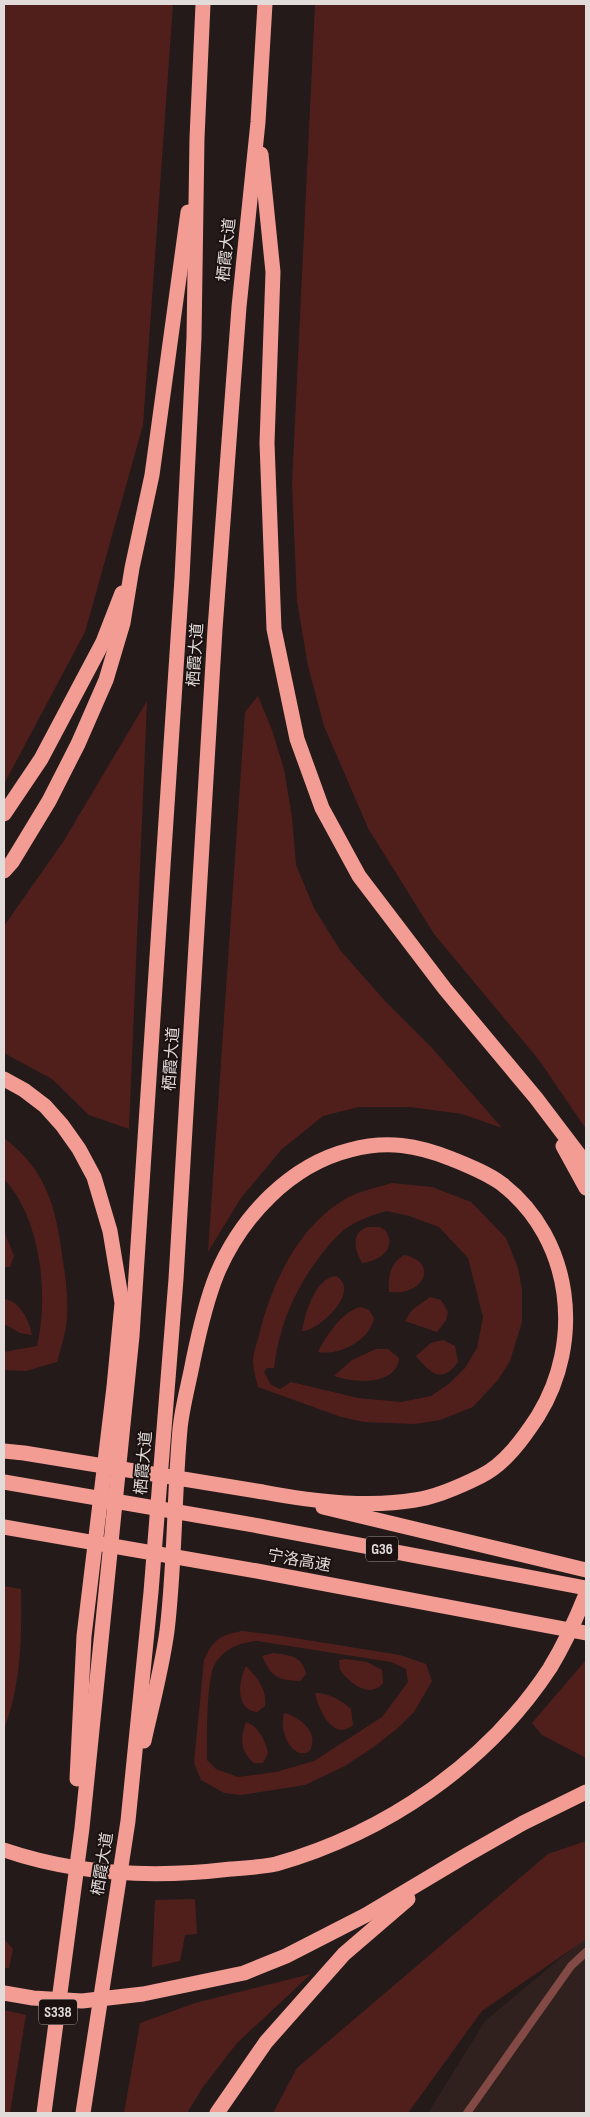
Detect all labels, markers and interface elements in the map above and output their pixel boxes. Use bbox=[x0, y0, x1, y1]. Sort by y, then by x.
street label: 栖霞大道 bbox=[214, 217, 240, 283]
street label: 栖霞大道 bbox=[184, 622, 208, 688]
street label: 栖霞大道 bbox=[160, 1026, 184, 1092]
street label: 栖霞大道 bbox=[132, 1430, 156, 1496]
road number: G36 bbox=[366, 1536, 398, 1562]
street label: 宁洛高速 bbox=[266, 1546, 332, 1576]
street label: 栖霞大道 bbox=[89, 1831, 117, 1897]
road number: S338 bbox=[39, 2000, 77, 2024]

